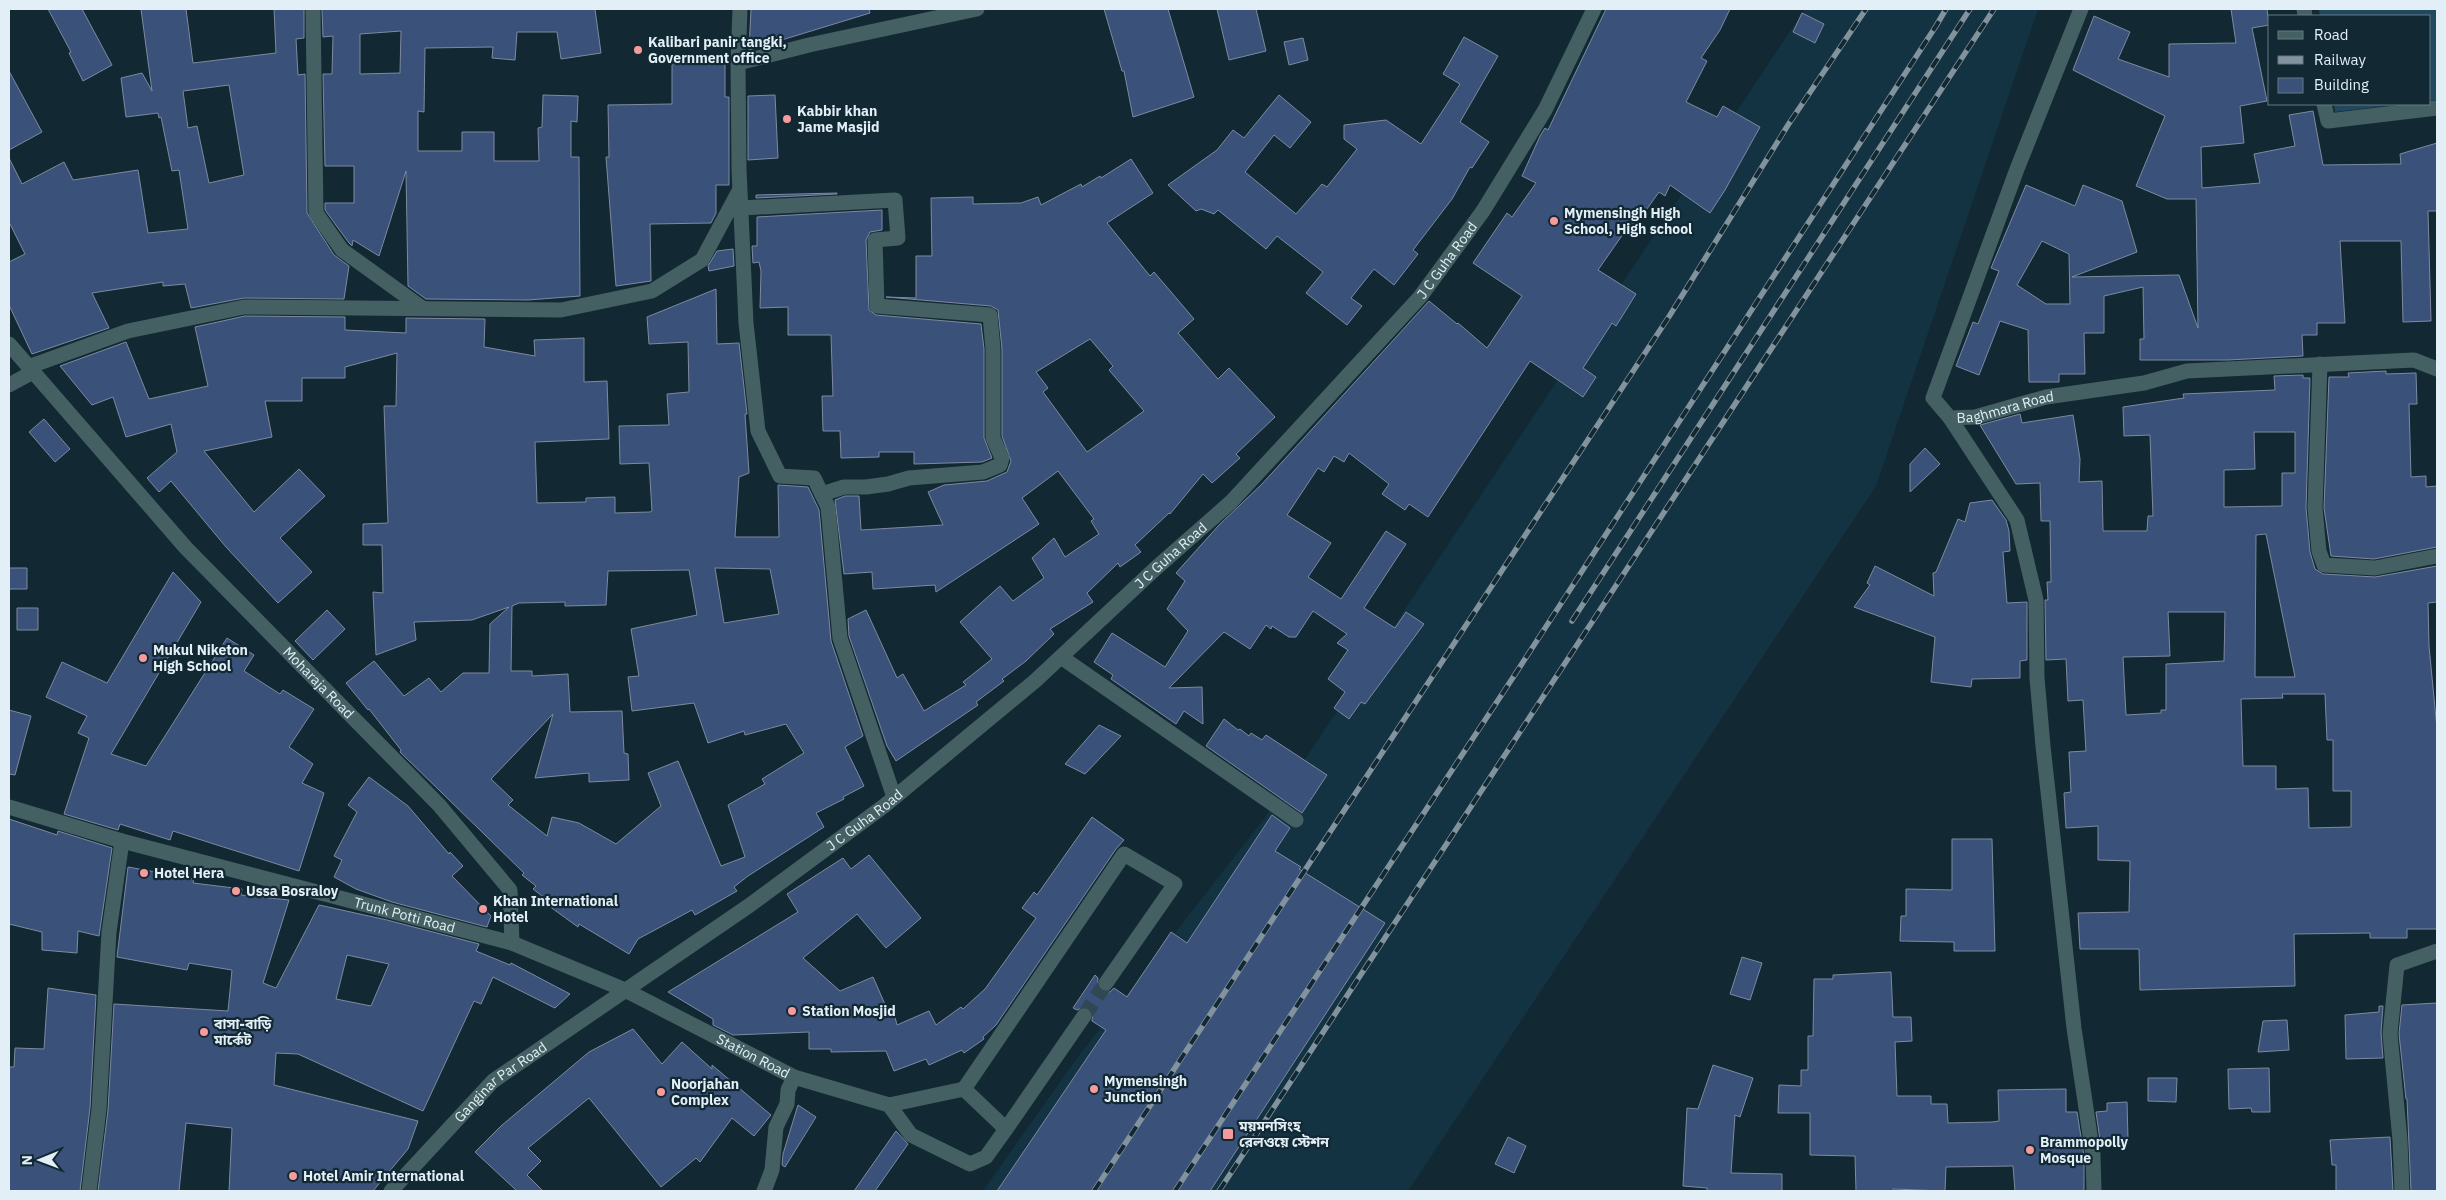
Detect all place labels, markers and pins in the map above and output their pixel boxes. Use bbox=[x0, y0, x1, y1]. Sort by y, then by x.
place label: Kalibari panir tangki, Government office bbox=[648, 33, 787, 67]
marker: Kalibari panir tangki, Government office bbox=[632, 44, 644, 56]
place label: Kabbir khan Jame Masjid bbox=[797, 102, 880, 136]
marker: Kabbir khan Jame Masjid bbox=[781, 113, 793, 125]
place label: Mymensingh High School, High school bbox=[1564, 204, 1692, 238]
marker: Mymensingh High School, High school bbox=[1548, 215, 1560, 227]
place label: Mukul Niketon High School bbox=[153, 641, 248, 675]
marker: Mukul Niketon High School bbox=[137, 652, 149, 664]
place label: Hotel Hera bbox=[154, 864, 224, 882]
marker: Hotel Hera bbox=[138, 867, 150, 879]
place label: Ussa Bosraloy bbox=[246, 882, 339, 900]
marker: Ussa Bosraloy bbox=[230, 885, 242, 897]
place label: Khan International Hotel bbox=[493, 892, 618, 926]
marker: Khan International Hotel bbox=[477, 903, 489, 915]
place label: Station Mosjid bbox=[802, 1002, 896, 1020]
marker: Station Mosjid bbox=[786, 1005, 798, 1017]
place label: বাসা-বাড়ি মার্কেট bbox=[213, 1015, 272, 1049]
marker: বাসা-বাড়ি মার্কেট bbox=[198, 1026, 210, 1038]
place label: Mymensingh Junction bbox=[1104, 1072, 1187, 1106]
place label: Noorjahan Complex bbox=[671, 1075, 739, 1109]
marker: Mymensingh Junction bbox=[1088, 1083, 1100, 1095]
marker: Noorjahan Complex bbox=[655, 1086, 667, 1098]
place label: ময়মনসিংহ রেলওয়ে স্টেশন bbox=[1238, 1117, 1329, 1151]
marker: ময়মনসিংহ রেলওয়ে স্টেশন bbox=[1221, 1127, 1235, 1141]
place label: Brammopolly Mosque bbox=[2040, 1133, 2128, 1167]
marker: Brammopolly Mosque bbox=[2024, 1144, 2036, 1156]
place label: Hotel Amir International bbox=[303, 1167, 464, 1185]
marker: Hotel Amir International bbox=[287, 1170, 299, 1182]

